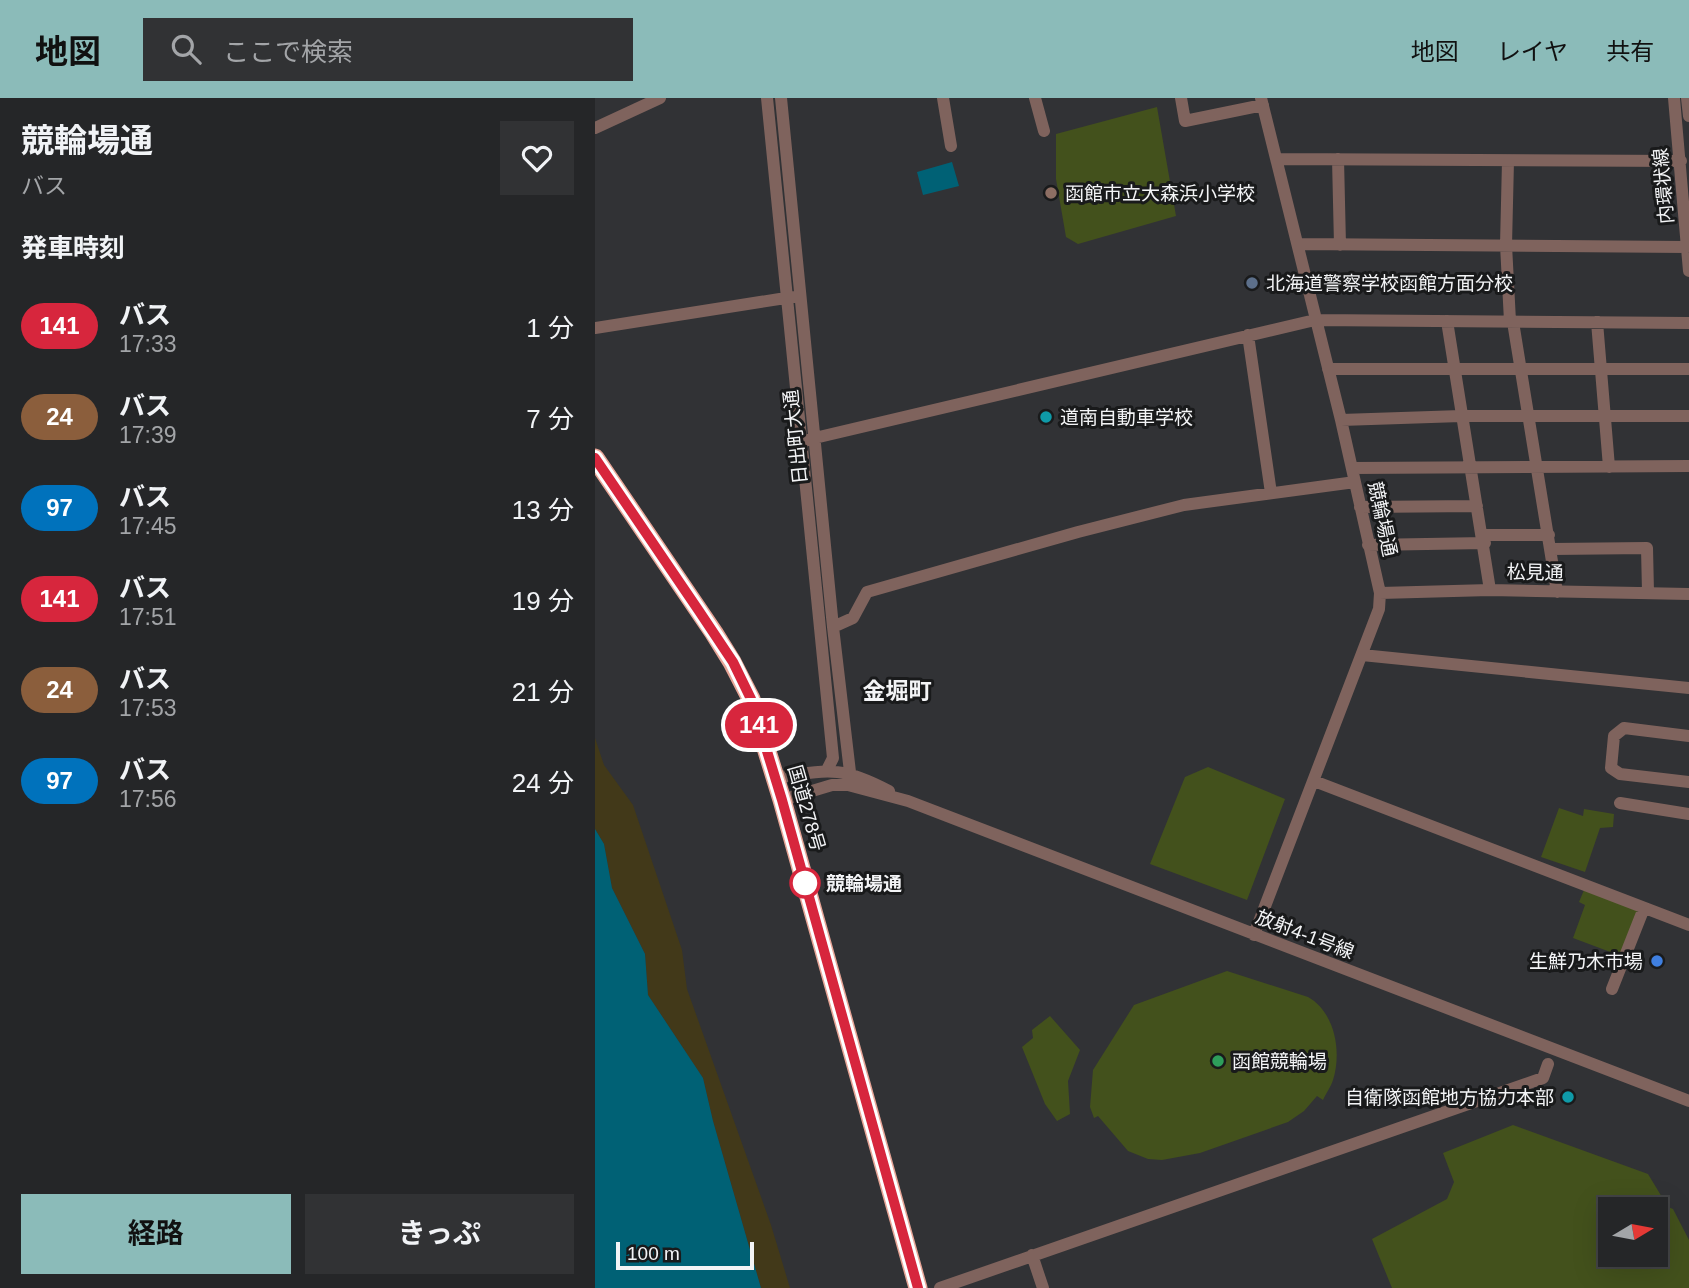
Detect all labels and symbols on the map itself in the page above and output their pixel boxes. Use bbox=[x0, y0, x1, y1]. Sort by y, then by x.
street label: 内環状線 bbox=[1650, 147, 1677, 225]
place label: 函館市立大森浜小学校 bbox=[1065, 183, 1255, 204]
marker: 函館市立大森浜小学校 bbox=[1043, 185, 1059, 201]
place label: 北海道警察学校函館方面分校 bbox=[1266, 273, 1513, 294]
marker: 北海道警察学校函館方面分校 bbox=[1244, 275, 1260, 291]
street label: 日出町大通 bbox=[780, 389, 811, 485]
place label: 道南自動車学校 bbox=[1060, 407, 1193, 428]
marker: 道南自動車学校 bbox=[1038, 409, 1054, 425]
street label: 競輪場通 bbox=[1364, 480, 1401, 558]
street label: 松見通 bbox=[1506, 562, 1564, 583]
district label: 金堀町 bbox=[863, 678, 932, 704]
line badge: 141 bbox=[719, 702, 799, 748]
street label: 国道278号 bbox=[784, 763, 829, 854]
marker: 競輪場通 bbox=[790, 868, 820, 898]
place label: 競輪場通 bbox=[826, 873, 902, 894]
street label: 放射4-1号線 bbox=[1253, 906, 1357, 963]
place label: 生鮮乃木市場 bbox=[1529, 951, 1643, 972]
marker: 生鮮乃木市場 bbox=[1649, 953, 1665, 969]
place label: 函館競輪場 bbox=[1232, 1051, 1327, 1072]
marker: 函館競輪場 bbox=[1210, 1053, 1226, 1069]
place label: 自衛隊函館地方協力本部 bbox=[1345, 1087, 1554, 1108]
marker: 自衛隊函館地方協力本部 bbox=[1560, 1089, 1576, 1105]
north arrow bbox=[1598, 1197, 1668, 1267]
scale bar bbox=[616, 1239, 754, 1271]

